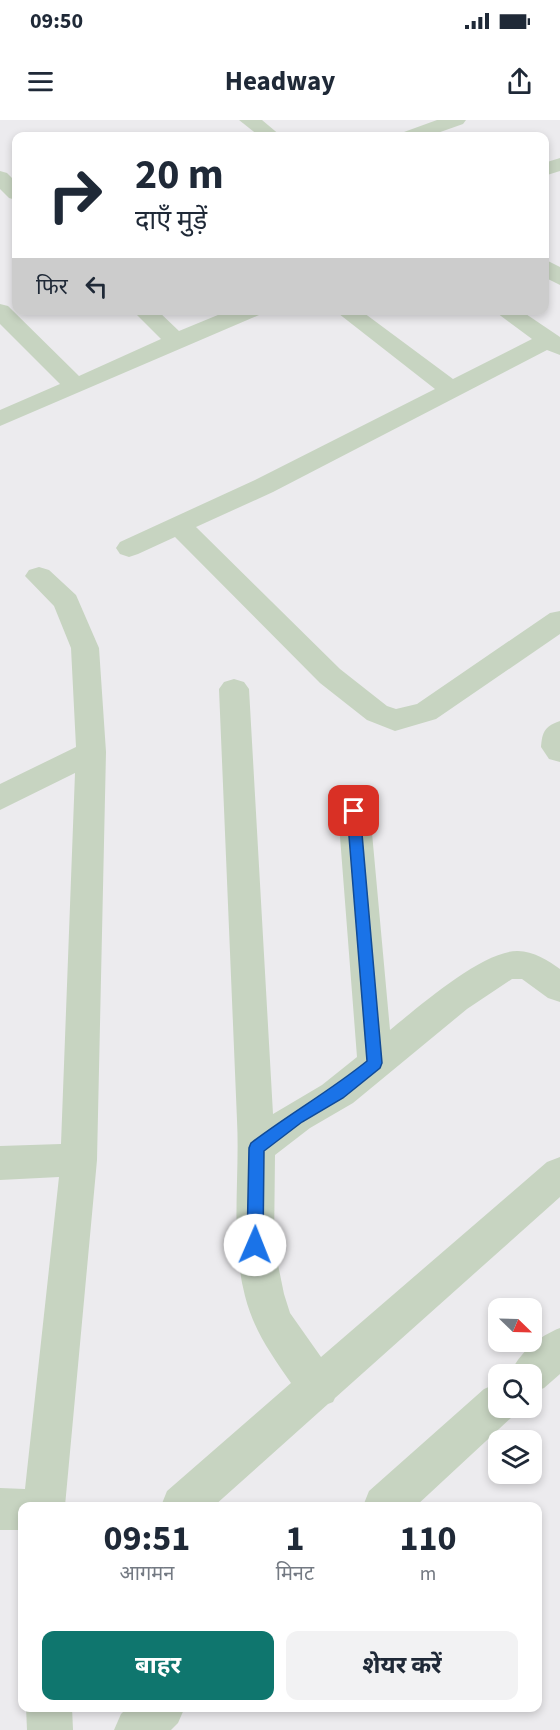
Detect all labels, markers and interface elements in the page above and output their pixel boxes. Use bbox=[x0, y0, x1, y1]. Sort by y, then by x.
text: 09:50 bbox=[30, 5, 83, 37]
text: Headway bbox=[225, 62, 335, 101]
icon: menu bbox=[24, 65, 57, 98]
icon: share bbox=[503, 65, 536, 98]
text: 20 m bbox=[135, 145, 224, 205]
icon: right bbox=[36, 156, 114, 234]
text: दाएँ मुड़ें bbox=[135, 201, 207, 240]
icon: left bbox=[80, 270, 113, 303]
text: फिर bbox=[36, 271, 68, 303]
pin bbox=[328, 785, 379, 836]
icon: arrive bbox=[337, 794, 370, 827]
position arrow bbox=[223, 1213, 287, 1277]
north arrow bbox=[488, 1298, 542, 1352]
map controls bbox=[488, 1298, 542, 1484]
button: search bbox=[488, 1364, 542, 1418]
button: layers bbox=[488, 1430, 542, 1484]
text: 09:51 bbox=[103, 1513, 190, 1564]
text: 1 bbox=[285, 1513, 304, 1564]
text: 110 bbox=[399, 1513, 457, 1564]
text: आगमन bbox=[119, 1560, 174, 1588]
text: मिनट bbox=[276, 1560, 314, 1588]
text: m bbox=[420, 1560, 436, 1588]
button: बाहर bbox=[42, 1631, 274, 1700]
button: शेयर करें bbox=[286, 1631, 518, 1700]

